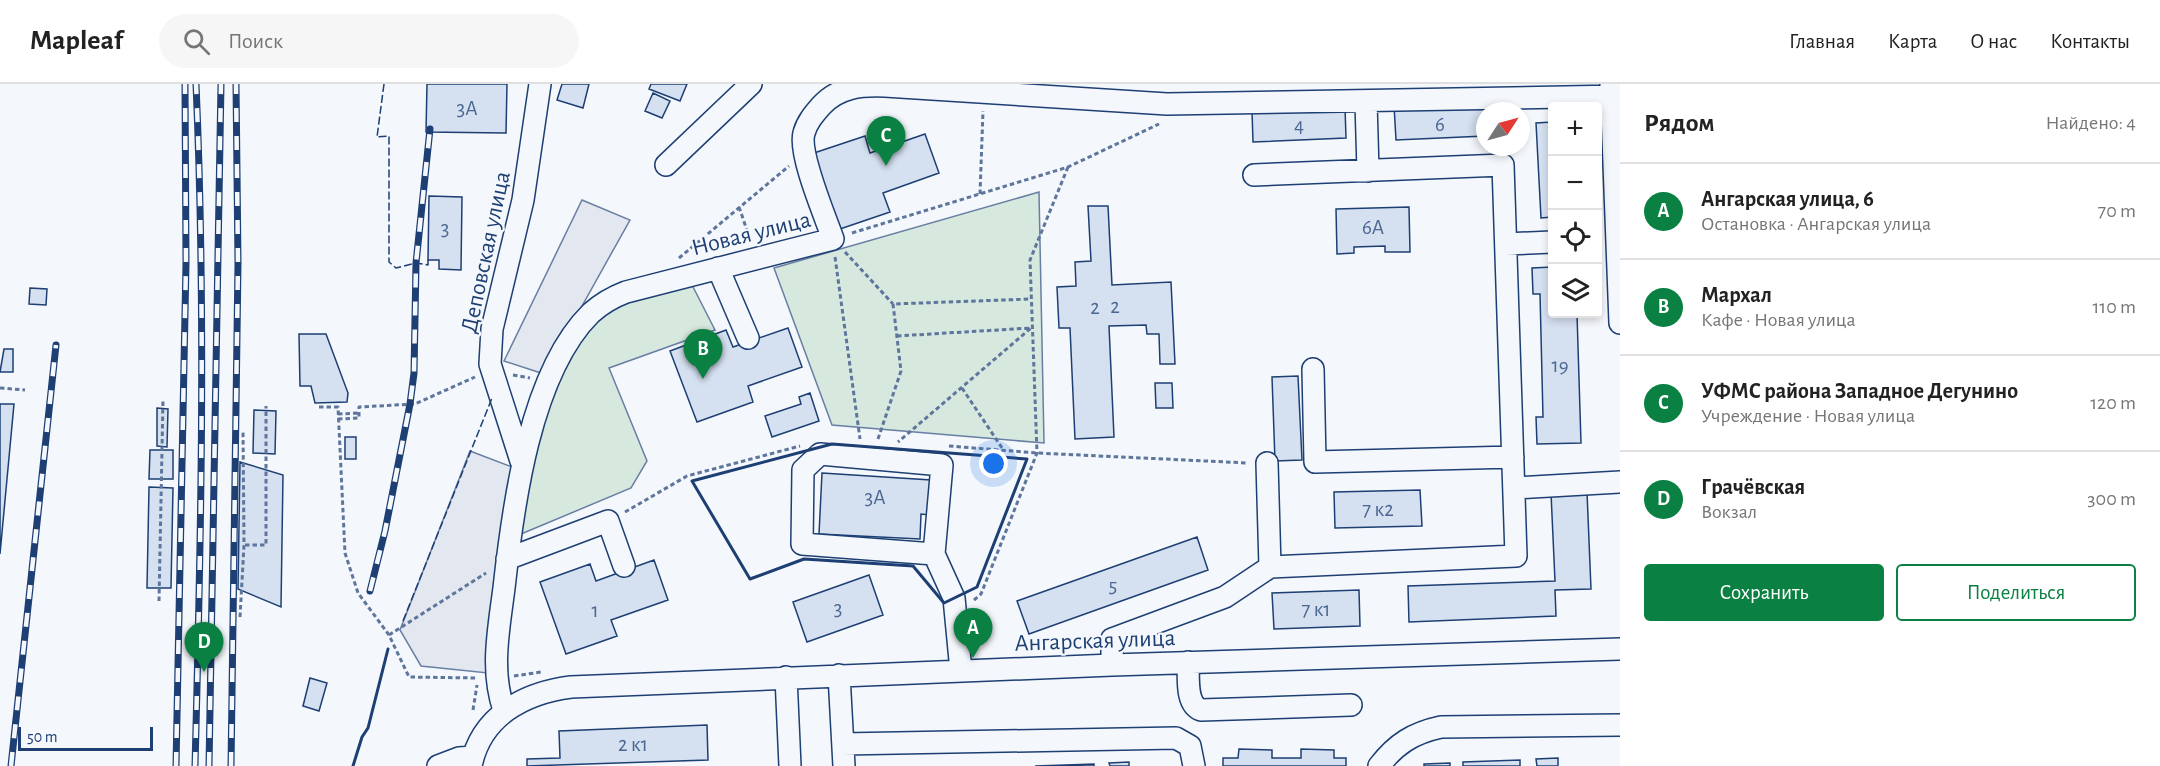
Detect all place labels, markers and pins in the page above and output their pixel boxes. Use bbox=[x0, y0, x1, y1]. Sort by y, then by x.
pin: C bbox=[866, 116, 906, 166]
pin: B bbox=[684, 330, 722, 379]
pin: A bbox=[954, 608, 992, 658]
pin: D bbox=[184, 622, 224, 672]

